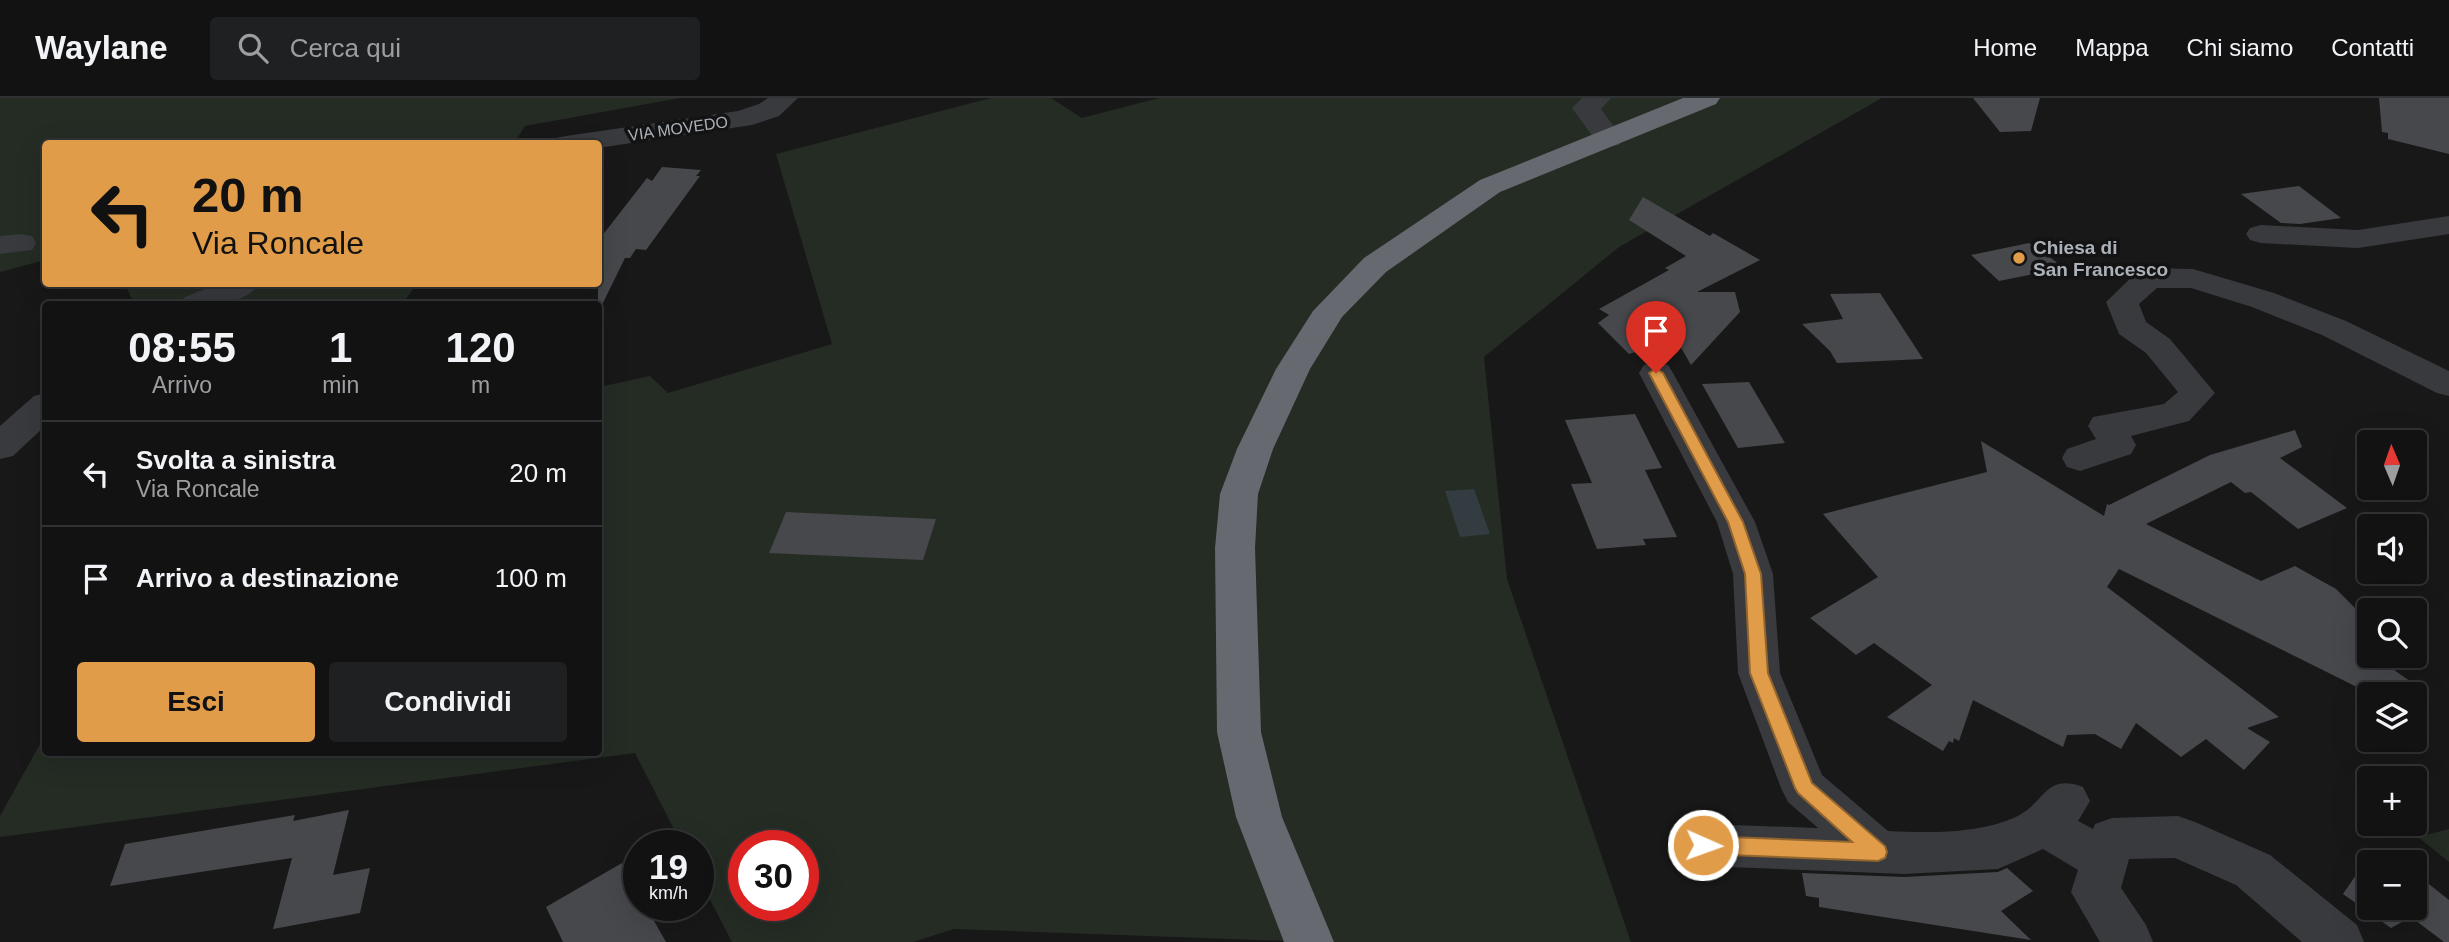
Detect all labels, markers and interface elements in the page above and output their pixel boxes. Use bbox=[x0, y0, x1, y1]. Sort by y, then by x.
search box bbox=[210, 17, 700, 80]
text: Waylane bbox=[35, 29, 168, 66]
icon: search bbox=[234, 29, 272, 67]
text: Cerca qui bbox=[290, 33, 401, 63]
text: Home bbox=[1973, 34, 2037, 61]
text: Mappa bbox=[2075, 34, 2149, 61]
text: Chi siamo bbox=[2187, 34, 2293, 61]
text: Contatti bbox=[2331, 34, 2414, 61]
street label: VIA MOVEDO bbox=[627, 113, 729, 144]
icon: left bbox=[77, 168, 168, 259]
text: 20 m bbox=[192, 168, 304, 222]
text: Via Roncale bbox=[192, 225, 364, 261]
place label: Chiesa di San Francesco bbox=[2033, 237, 2168, 280]
marker: Chiesa di San Francesco bbox=[2011, 250, 2027, 266]
pin bbox=[1626, 301, 1686, 373]
icon: arrive bbox=[1637, 312, 1675, 350]
text: 08:55 bbox=[128, 324, 236, 371]
text: 1 bbox=[329, 324, 352, 371]
text: 120 bbox=[446, 324, 516, 371]
text: Arrivo bbox=[152, 372, 212, 398]
text: min bbox=[322, 372, 359, 398]
text: m bbox=[471, 372, 490, 398]
north arrow bbox=[2357, 430, 2427, 500]
map controls bbox=[2357, 430, 2427, 920]
text: Svolta a sinistra bbox=[136, 445, 335, 475]
icon: left bbox=[77, 455, 115, 493]
text: 20 m bbox=[509, 458, 567, 488]
text: Via Roncale bbox=[136, 476, 260, 502]
button: sound bbox=[2357, 514, 2427, 584]
icon: arrive bbox=[77, 560, 115, 598]
text: Arrivo a destinazione bbox=[136, 563, 399, 593]
text: 100 m bbox=[495, 563, 567, 593]
button: search bbox=[2357, 598, 2427, 668]
button: Esci bbox=[77, 662, 315, 742]
button: Condividi bbox=[329, 662, 567, 742]
button: layers bbox=[2357, 682, 2427, 752]
button: + bbox=[2357, 766, 2427, 836]
position arrow bbox=[1666, 808, 1740, 882]
speed limit sign: 30 bbox=[728, 830, 819, 921]
text: 19 bbox=[649, 847, 688, 886]
button: − bbox=[2357, 850, 2427, 920]
text: km/h bbox=[649, 883, 688, 903]

